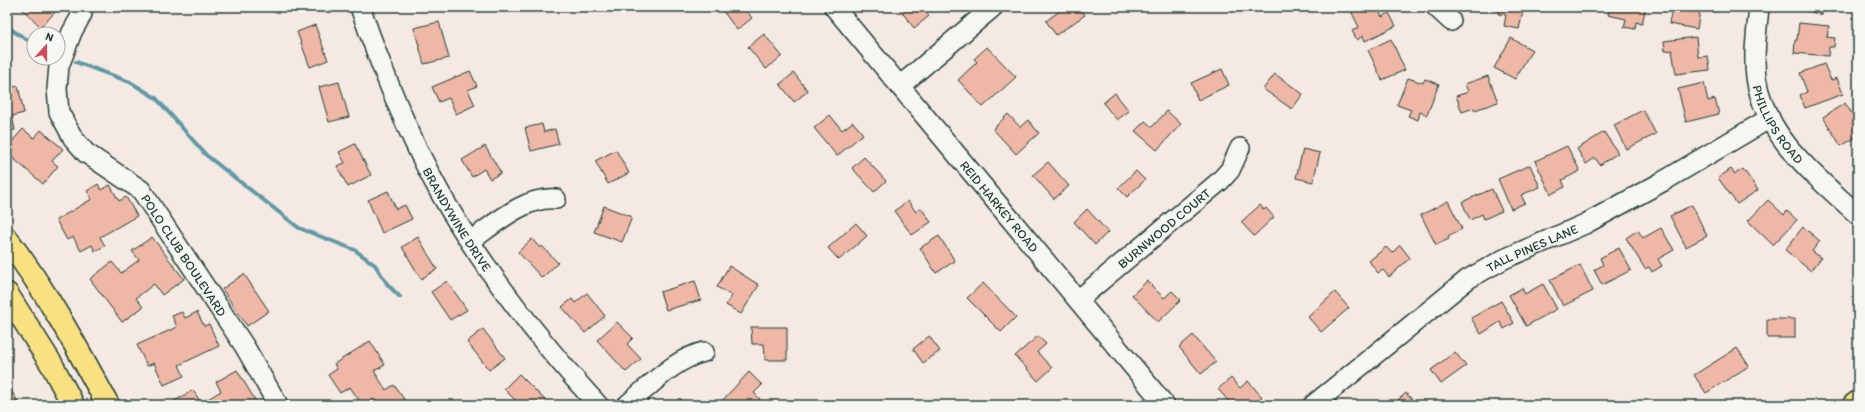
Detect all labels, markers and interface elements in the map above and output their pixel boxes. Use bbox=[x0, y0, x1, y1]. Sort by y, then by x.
north arrow bbox=[26, 26, 66, 66]
text: N bbox=[44, 30, 55, 45]
street label: PHILLIPS ROAD bbox=[1750, 83, 1807, 167]
street label: REID HARKEY ROAD bbox=[957, 157, 1042, 255]
street label: BRANDYWINE DRIVE bbox=[420, 165, 495, 274]
street label: BURNWOOD COURT bbox=[1114, 184, 1214, 271]
street label: POLO CLUB BOULEVARD bbox=[138, 191, 230, 319]
street label: TALL PINES LANE bbox=[1483, 221, 1580, 275]

